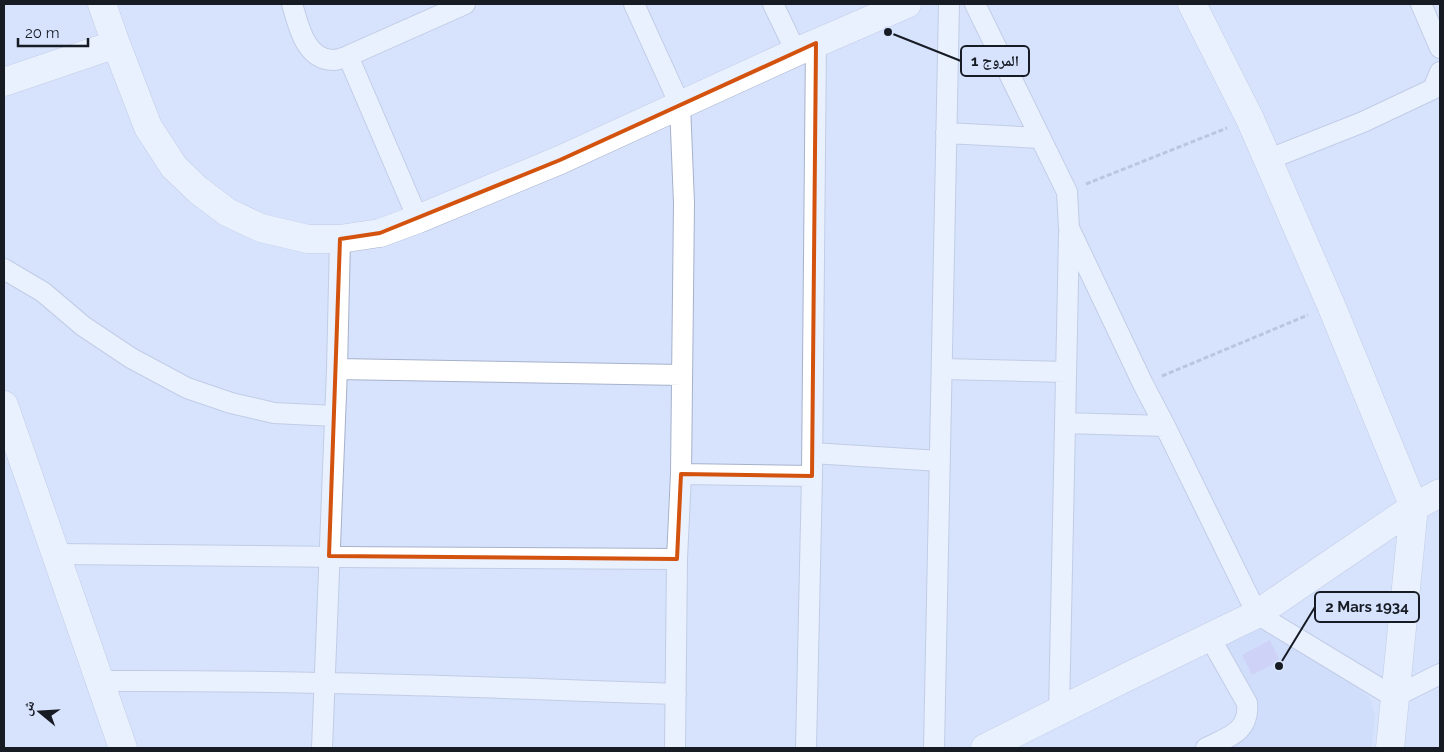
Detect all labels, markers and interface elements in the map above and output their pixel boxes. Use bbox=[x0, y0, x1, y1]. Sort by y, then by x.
scale bar bbox=[18, 15, 88, 47]
text: 20 m bbox=[25, 24, 60, 42]
callout: المروج 1 bbox=[961, 46, 1029, 76]
text: المروج 1 bbox=[971, 52, 1019, 70]
callout: 2 Mars 1934 bbox=[1315, 592, 1419, 622]
text: 2 Mars 1934 bbox=[1325, 598, 1409, 616]
north arrow bbox=[15, 687, 65, 737]
text: ش bbox=[18, 698, 39, 718]

